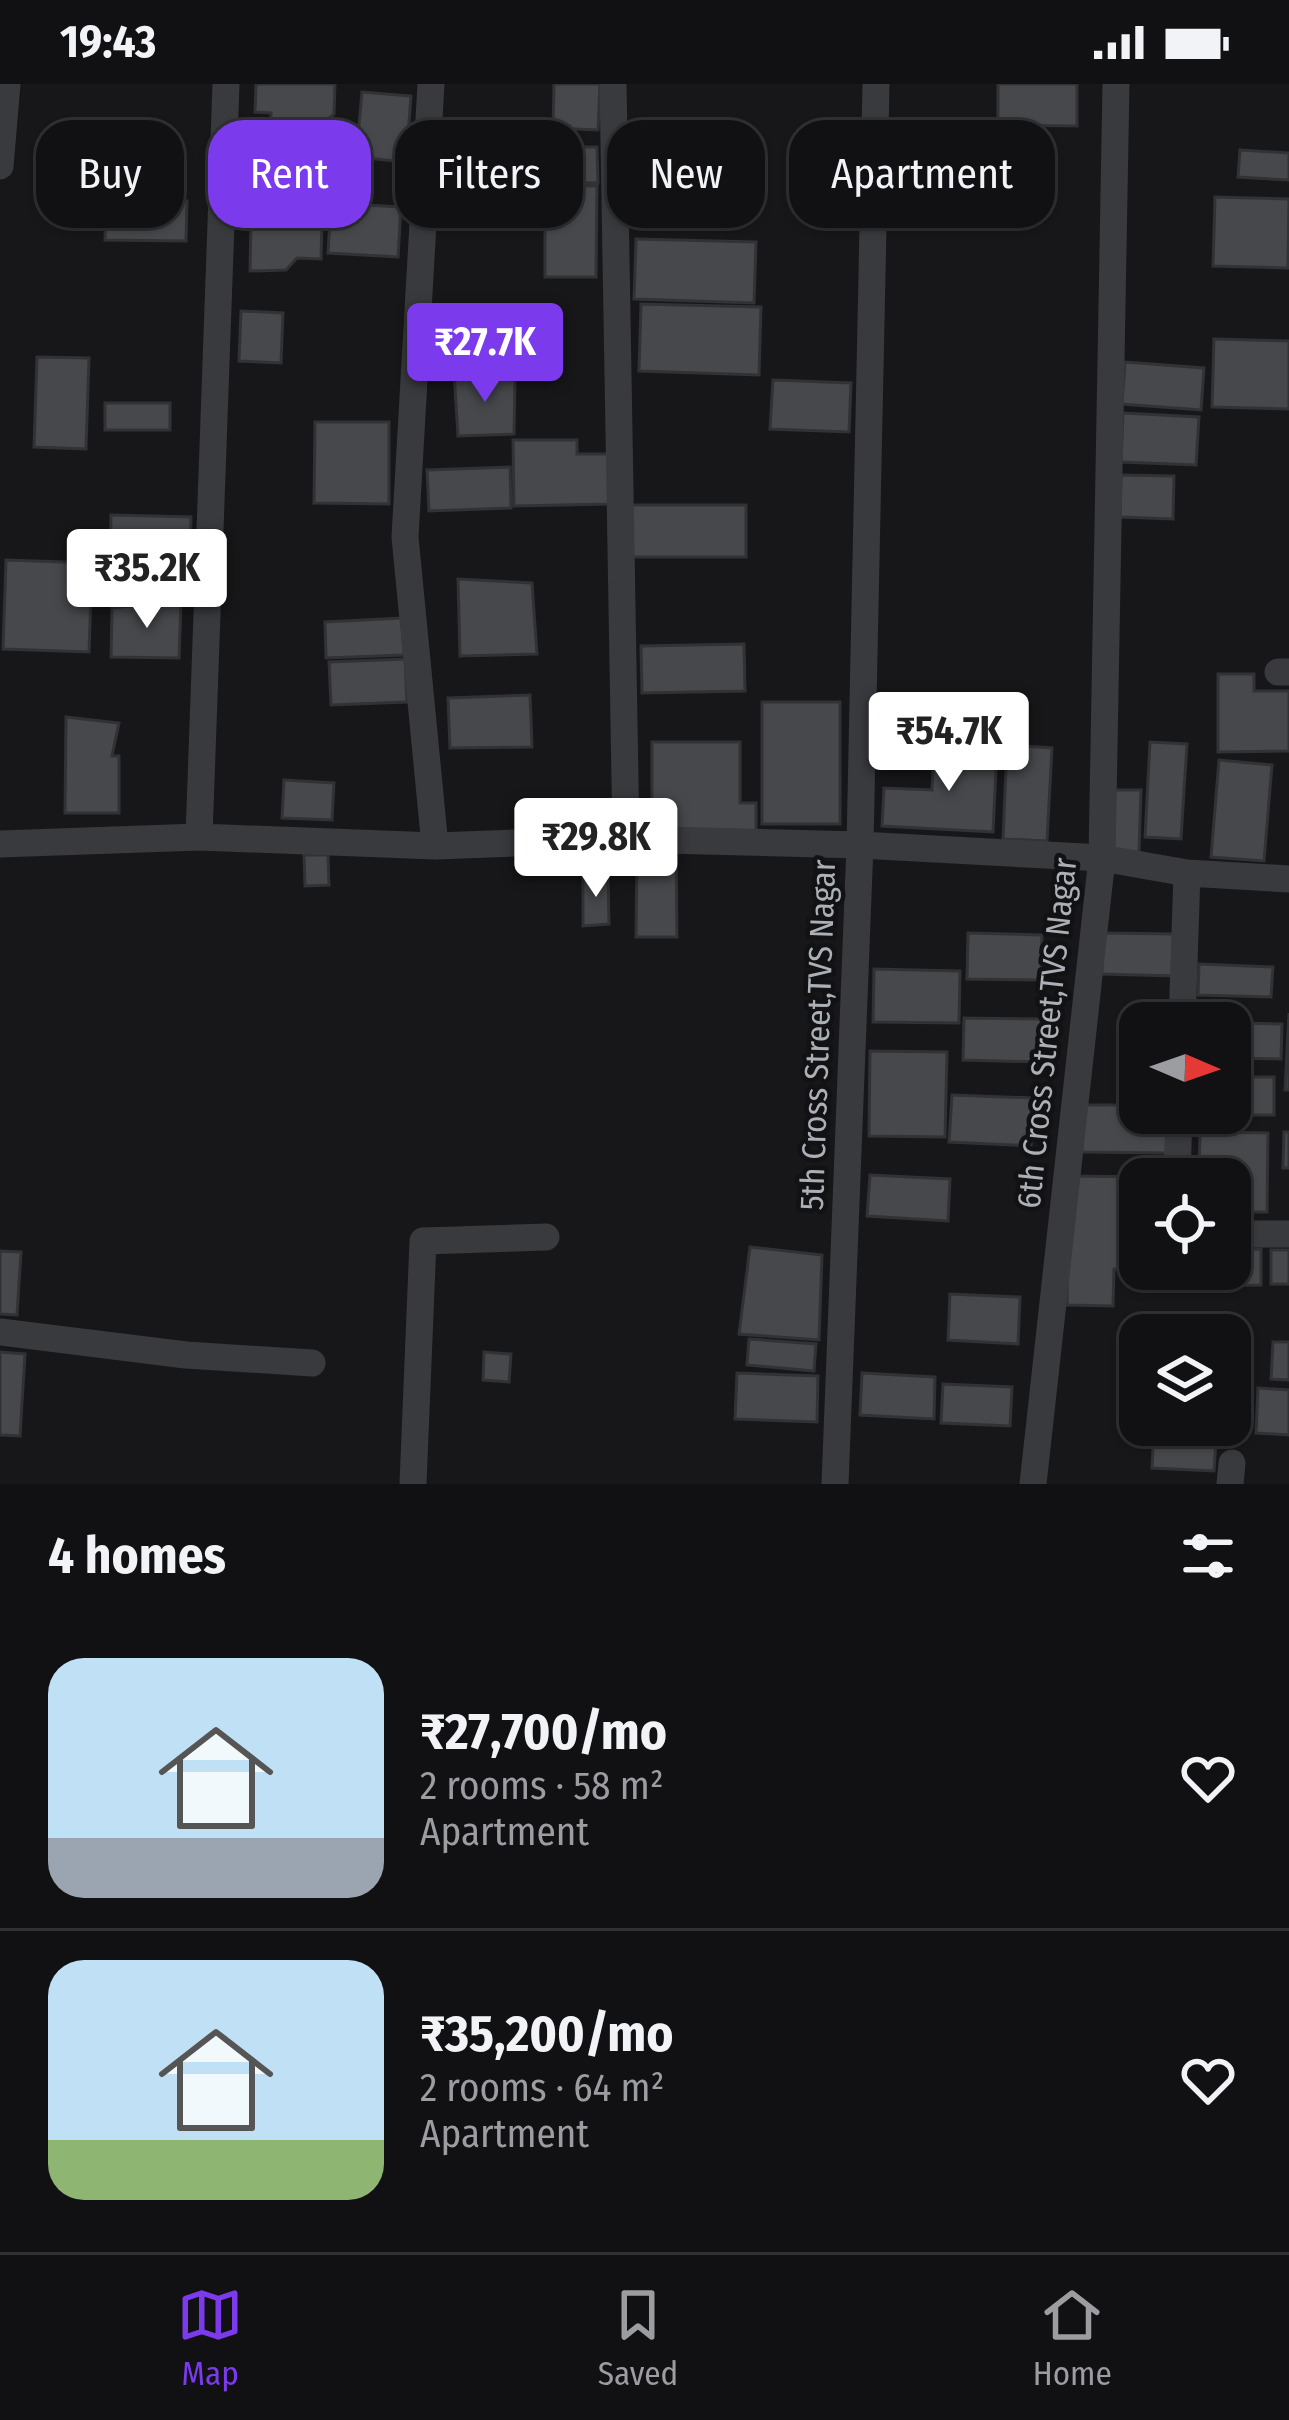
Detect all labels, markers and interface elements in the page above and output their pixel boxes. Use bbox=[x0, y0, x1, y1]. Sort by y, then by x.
text: 19:43 bbox=[60, 15, 156, 69]
chip: Buy bbox=[36, 120, 184, 228]
chip: Rent bbox=[208, 120, 371, 228]
chip: Filters bbox=[395, 120, 583, 228]
chip: New bbox=[607, 120, 765, 228]
chip: Apartment bbox=[789, 120, 1055, 228]
pin: ₹27.7K bbox=[387, 303, 583, 405]
text: ₹27.7K bbox=[434, 319, 536, 365]
pin: ₹35.2K bbox=[49, 529, 245, 631]
text: ₹35.2K bbox=[94, 545, 200, 591]
pin: ₹54.7K bbox=[851, 692, 1047, 794]
text: ₹54.7K bbox=[896, 708, 1002, 754]
pin: ₹29.8K bbox=[498, 798, 694, 900]
text: ₹29.8K bbox=[541, 814, 651, 860]
street label: 6th Cross Street,TVS Nagar bbox=[1009, 855, 1085, 1210]
street label: 5th Cross Street,TVS Nagar bbox=[792, 858, 844, 1211]
north arrow bbox=[1119, 1002, 1251, 1134]
map controls bbox=[1119, 1002, 1251, 1446]
button: locate bbox=[1119, 1158, 1251, 1290]
button: layers bbox=[1119, 1314, 1251, 1446]
icon: filters bbox=[1175, 1523, 1241, 1589]
text: 4 homes bbox=[48, 1525, 226, 1587]
text: ₹27,700/mo bbox=[420, 1701, 667, 1763]
icon: home bbox=[144, 1706, 288, 1850]
icon: heart bbox=[1175, 1745, 1241, 1811]
text: 2 rooms · 58 m² bbox=[420, 1763, 664, 1809]
text: Apartment bbox=[420, 1809, 589, 1855]
text: ₹35,200/mo bbox=[420, 2003, 673, 2065]
icon: home bbox=[144, 2008, 288, 2152]
icon: heart bbox=[1175, 2047, 1241, 2113]
text: 2 rooms · 64 m² bbox=[420, 2065, 664, 2111]
text: Apartment bbox=[420, 2111, 589, 2157]
tab: Map bbox=[177, 2282, 243, 2394]
tab: Saved bbox=[598, 2282, 678, 2394]
tab: Home bbox=[1033, 2282, 1112, 2394]

